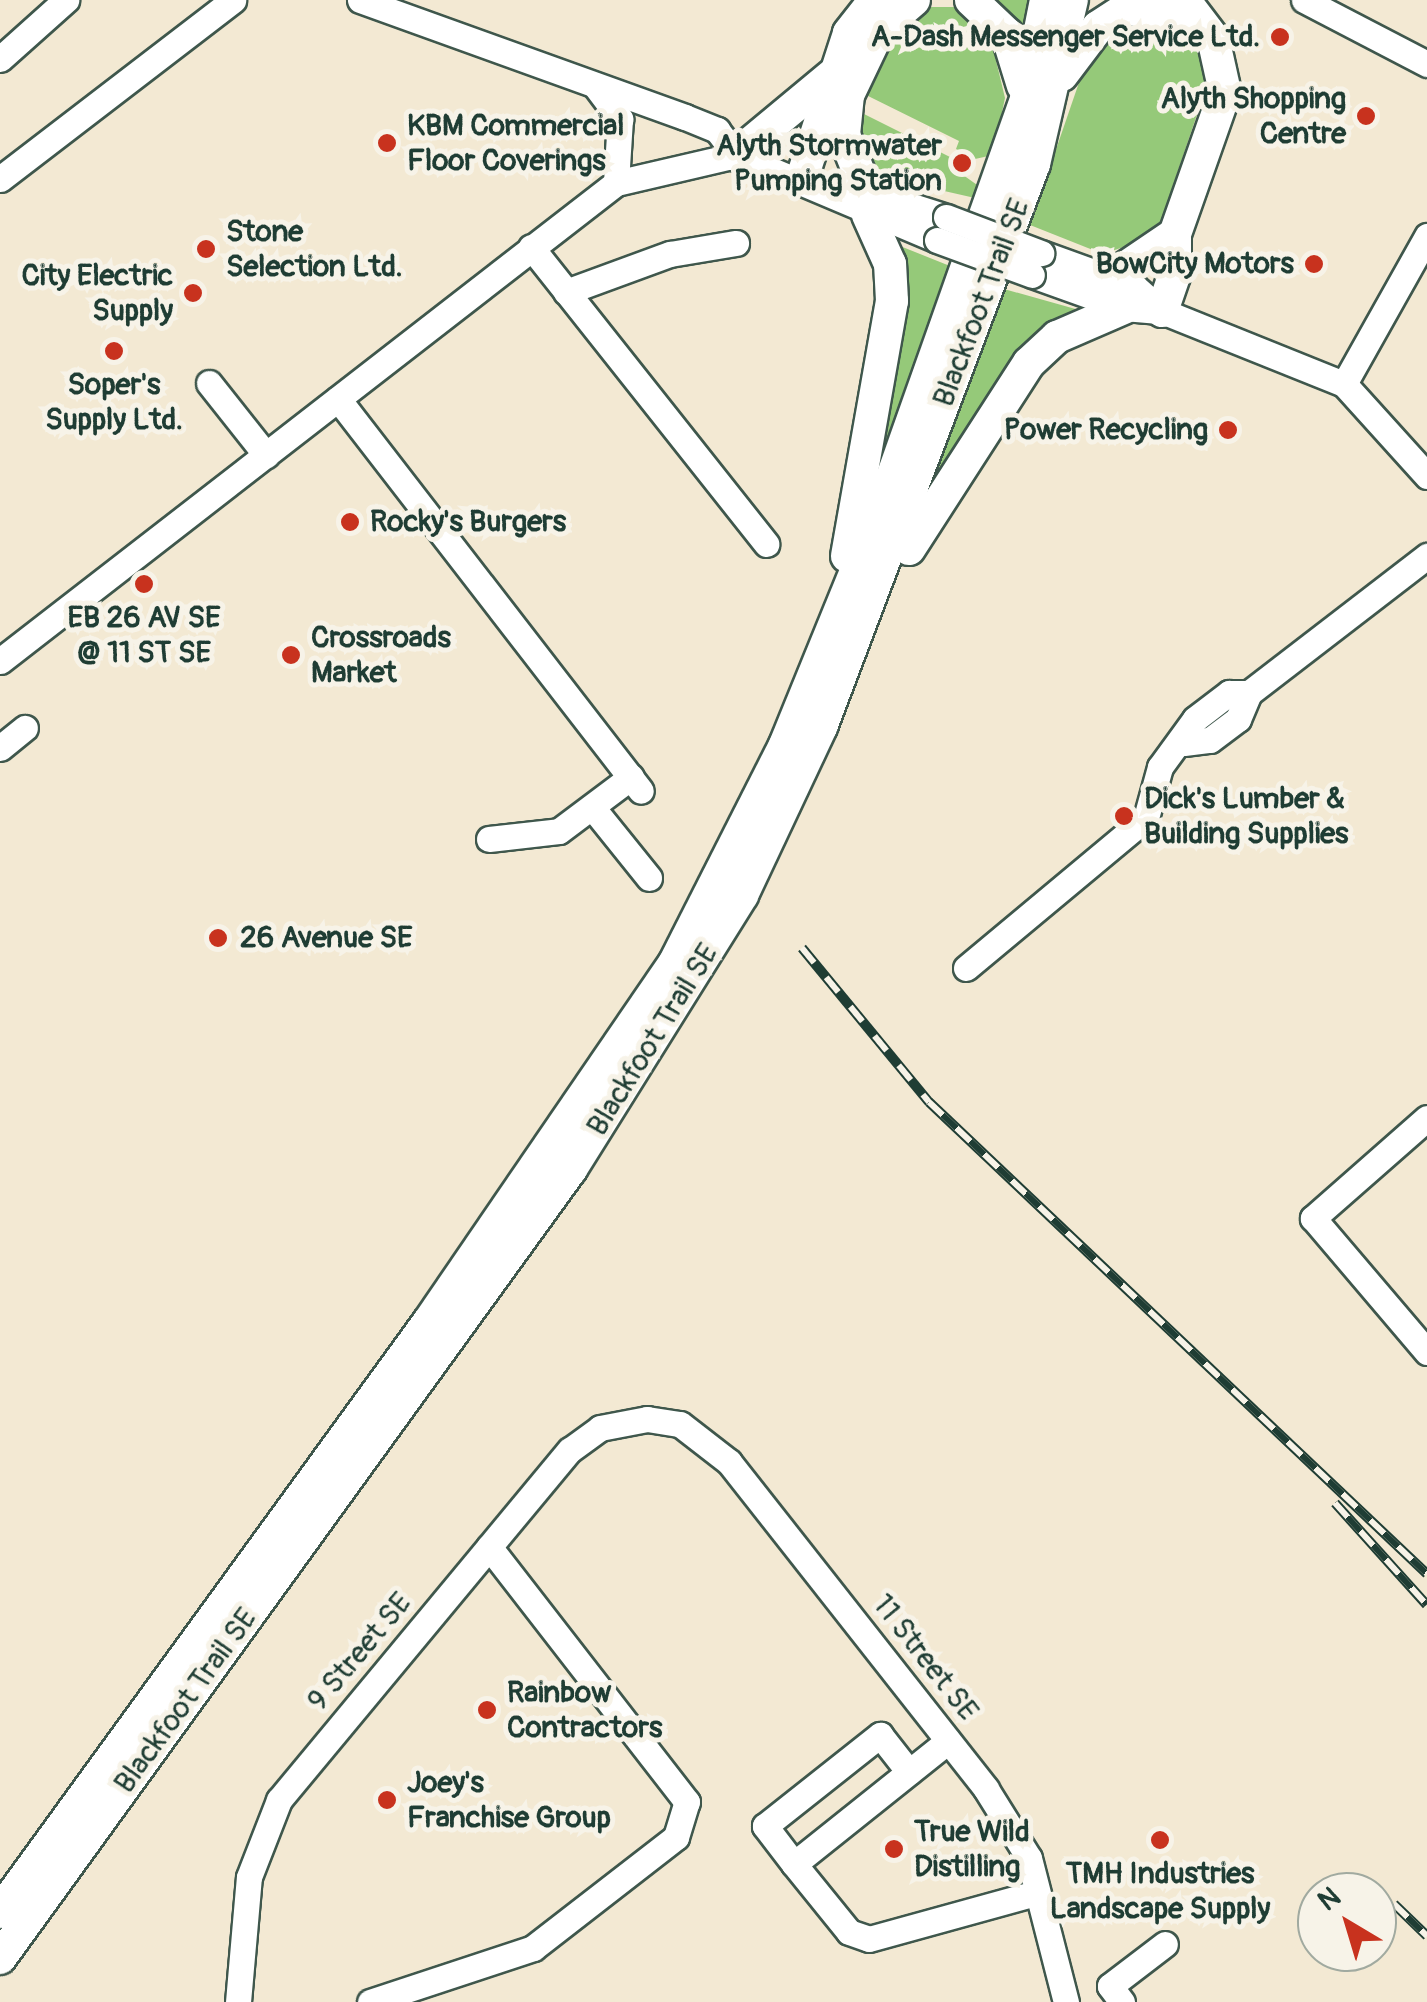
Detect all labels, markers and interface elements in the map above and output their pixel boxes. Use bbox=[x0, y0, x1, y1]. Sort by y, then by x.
place label: A-Dash Messenger Service Ltd. bbox=[871, 19, 1260, 55]
marker: A-Dash Messenger Service Ltd. bbox=[1269, 26, 1291, 48]
place label: Alyth Shopping Centre bbox=[1161, 81, 1346, 152]
marker: Alyth Shopping Centre bbox=[1355, 105, 1377, 127]
place label: KBM Commercial Floor Coverings bbox=[407, 108, 624, 178]
place label: Alyth Stormwater Pumping Station bbox=[716, 128, 942, 198]
marker: KBM Commercial Floor Coverings bbox=[376, 132, 398, 154]
marker: Alyth Stormwater Pumping Station bbox=[951, 152, 973, 174]
street label: Blackfoot Trail SE bbox=[926, 194, 1038, 412]
place label: Stone Selection Ltd. bbox=[226, 214, 402, 284]
marker: Stone Selection Ltd. bbox=[195, 238, 217, 260]
place label: BowCity Motors bbox=[1096, 246, 1294, 282]
marker: BowCity Motors bbox=[1303, 253, 1325, 275]
place label: City Electric Supply bbox=[22, 258, 173, 328]
marker: City Electric Supply bbox=[182, 282, 204, 304]
marker: Soper's Supply Ltd. bbox=[103, 340, 125, 362]
place label: Soper's Supply Ltd. bbox=[45, 367, 183, 438]
place label: Power Recycling bbox=[1004, 412, 1208, 448]
marker: Power Recycling bbox=[1217, 419, 1239, 441]
place label: Rocky's Burgers bbox=[370, 504, 566, 540]
marker: Rocky's Burgers bbox=[339, 511, 361, 533]
marker: EB 26 AV SE @ 11 ST SE bbox=[133, 573, 155, 595]
place label: EB 26 AV SE @ 11 ST SE bbox=[68, 600, 220, 670]
place label: Crossroads Market bbox=[311, 620, 451, 690]
marker: Crossroads Market bbox=[280, 644, 302, 666]
place label: Dick's Lumber & Building Supplies bbox=[1144, 781, 1348, 852]
marker: Dick's Lumber & Building Supplies bbox=[1113, 805, 1135, 827]
place label: 26 Avenue SE bbox=[240, 920, 413, 956]
marker: 26 Avenue SE bbox=[205, 925, 231, 951]
street label: Blackfoot Trail SE bbox=[580, 937, 726, 1143]
street label: 9 Street SE bbox=[300, 1586, 420, 1718]
street label: 11 Street SE bbox=[864, 1587, 986, 1729]
street label: Blackfoot Trail SE bbox=[107, 1602, 265, 1800]
place label: Rainbow Contractors bbox=[507, 1675, 662, 1746]
marker: Rainbow Contractors bbox=[476, 1699, 498, 1721]
place label: Joey's Franchise Group bbox=[407, 1765, 611, 1836]
marker: Joey's Franchise Group bbox=[376, 1789, 398, 1811]
place label: True Wild Distilling bbox=[914, 1814, 1030, 1884]
marker: TMH Industries Landscape Supply bbox=[1149, 1829, 1171, 1851]
marker: True Wild Distilling bbox=[883, 1838, 905, 1860]
place label: TMH Industries Landscape Supply bbox=[1050, 1856, 1270, 1926]
north arrow bbox=[1297, 1872, 1397, 1972]
text: N bbox=[1311, 1880, 1348, 1919]

